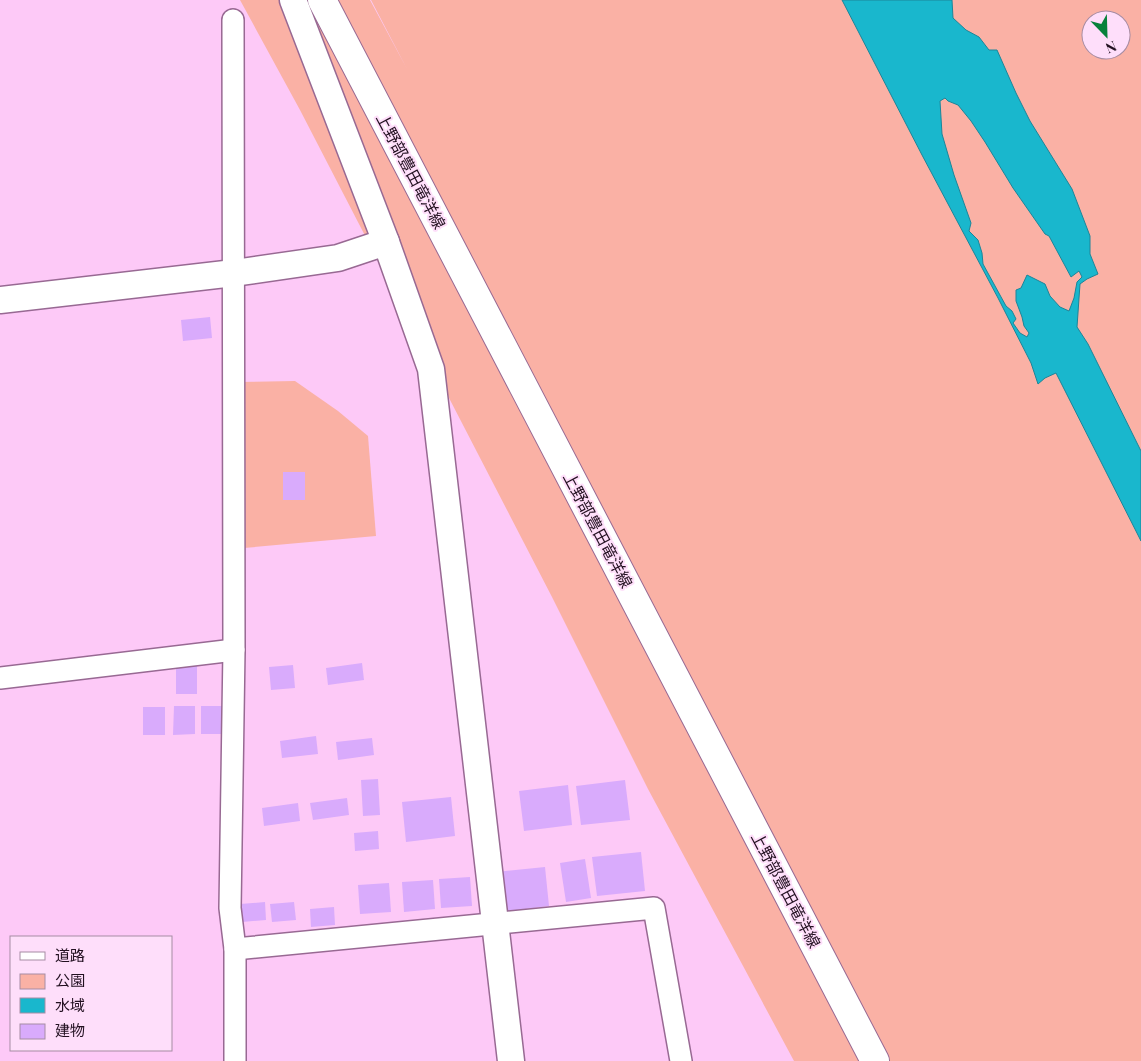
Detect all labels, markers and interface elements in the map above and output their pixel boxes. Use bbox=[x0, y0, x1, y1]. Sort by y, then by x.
north arrow bbox=[1081, 10, 1131, 60]
text: N bbox=[1103, 37, 1120, 58]
street label: 上野部豊田竜洋線 bbox=[372, 109, 451, 232]
street label: 上野部豊田竜洋線 bbox=[559, 468, 638, 591]
street label: 上野部豊田竜洋線 bbox=[747, 828, 826, 951]
legend bbox=[10, 936, 172, 1051]
text: 道路 bbox=[55, 945, 85, 965]
text: 公園 bbox=[55, 970, 85, 990]
text: 水域 bbox=[55, 995, 85, 1015]
text: 建物 bbox=[55, 1020, 85, 1040]

